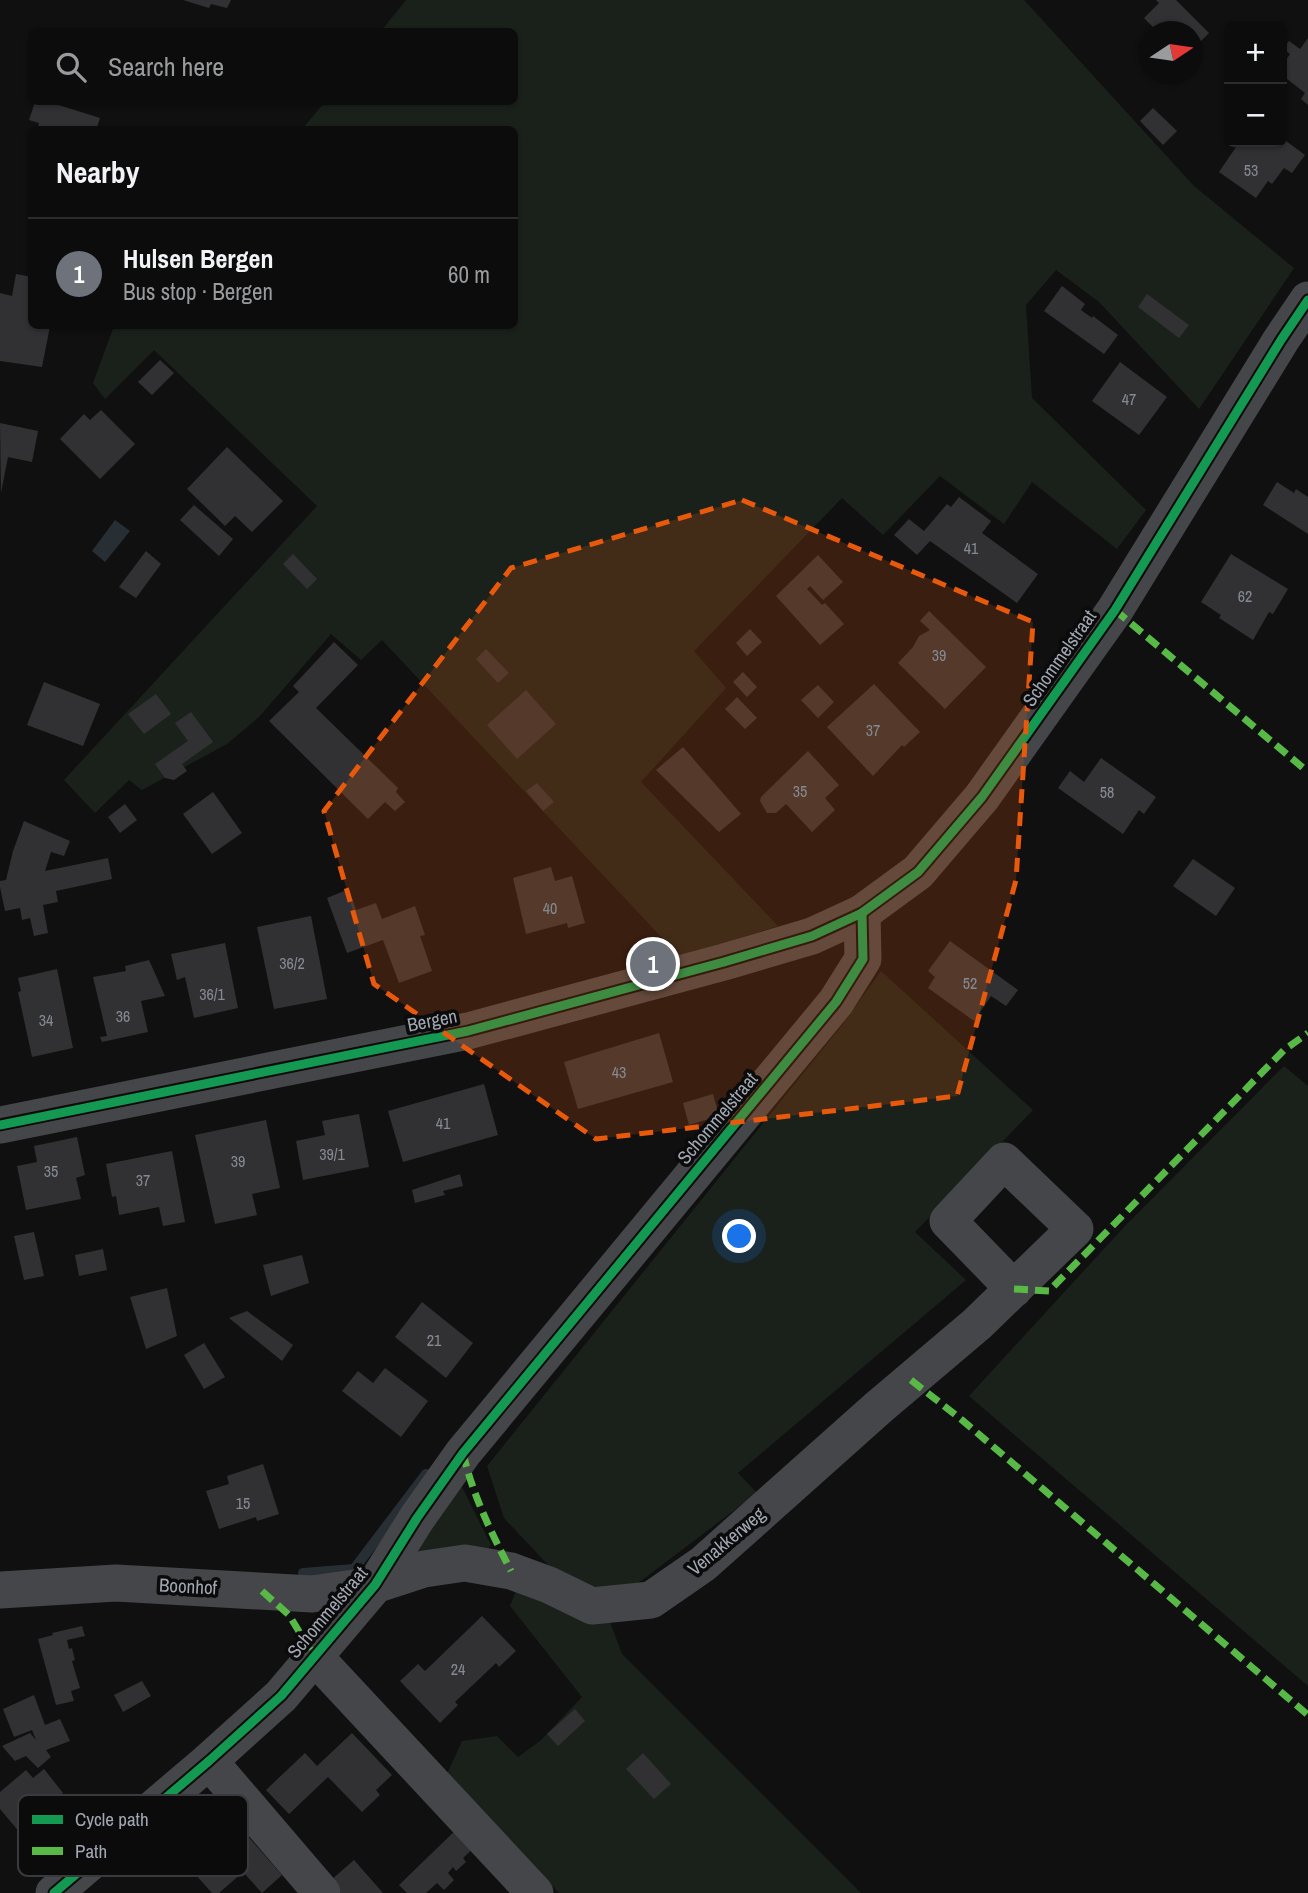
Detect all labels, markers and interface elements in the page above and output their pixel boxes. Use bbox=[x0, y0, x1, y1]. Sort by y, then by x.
north arrow bbox=[1140, 21, 1203, 84]
map controls bbox=[1224, 21, 1287, 147]
button: + bbox=[1224, 21, 1287, 84]
search box bbox=[28, 28, 518, 105]
icon: search bbox=[52, 48, 90, 86]
text: Search here bbox=[108, 49, 224, 84]
button: − bbox=[1224, 84, 1287, 147]
text: Nearby bbox=[56, 152, 139, 192]
house number: 53 bbox=[1244, 159, 1258, 181]
text: Hulsen Bergen bbox=[123, 241, 273, 276]
text: 1 bbox=[74, 259, 84, 290]
text: 60 m bbox=[448, 259, 490, 290]
text: Bus stop · Bergen bbox=[123, 276, 273, 307]
house number: 47 bbox=[1122, 388, 1136, 410]
house number: 41 bbox=[964, 537, 979, 559]
house number: 62 bbox=[1238, 585, 1252, 607]
street label: Schommelstraat bbox=[1016, 604, 1102, 712]
house number: 39 bbox=[932, 644, 946, 666]
house number: 37 bbox=[866, 719, 880, 741]
house number: 35 bbox=[793, 780, 807, 802]
house number: 58 bbox=[1100, 781, 1114, 803]
house number: 40 bbox=[543, 897, 557, 919]
pin: 1 bbox=[630, 938, 676, 990]
house number: 36/2 bbox=[279, 952, 305, 974]
house number: 52 bbox=[963, 972, 977, 994]
house number: 36/1 bbox=[199, 983, 225, 1005]
street label: Bergen bbox=[405, 1002, 459, 1038]
house number: 36 bbox=[116, 1005, 130, 1027]
house number: 34 bbox=[39, 1009, 53, 1031]
house number: 43 bbox=[612, 1061, 626, 1083]
street label: Schommelstraat bbox=[671, 1066, 764, 1169]
house number: 41 bbox=[436, 1112, 451, 1134]
house number: 39/1 bbox=[319, 1143, 345, 1165]
house number: 39 bbox=[231, 1150, 245, 1172]
house number: 35 bbox=[44, 1160, 58, 1182]
house number: 37 bbox=[136, 1169, 150, 1191]
your location bbox=[722, 1219, 756, 1253]
house number: 21 bbox=[427, 1329, 442, 1351]
house number: 15 bbox=[236, 1492, 250, 1514]
street label: Venakkerweg bbox=[682, 1501, 770, 1581]
street label: Schommelstraat bbox=[281, 1560, 374, 1663]
street label: Boonhof bbox=[158, 1571, 218, 1601]
house number: 24 bbox=[451, 1658, 465, 1680]
legend bbox=[18, 1795, 248, 1876]
text: Cycle path bbox=[75, 1806, 149, 1832]
text: Path bbox=[75, 1838, 107, 1864]

